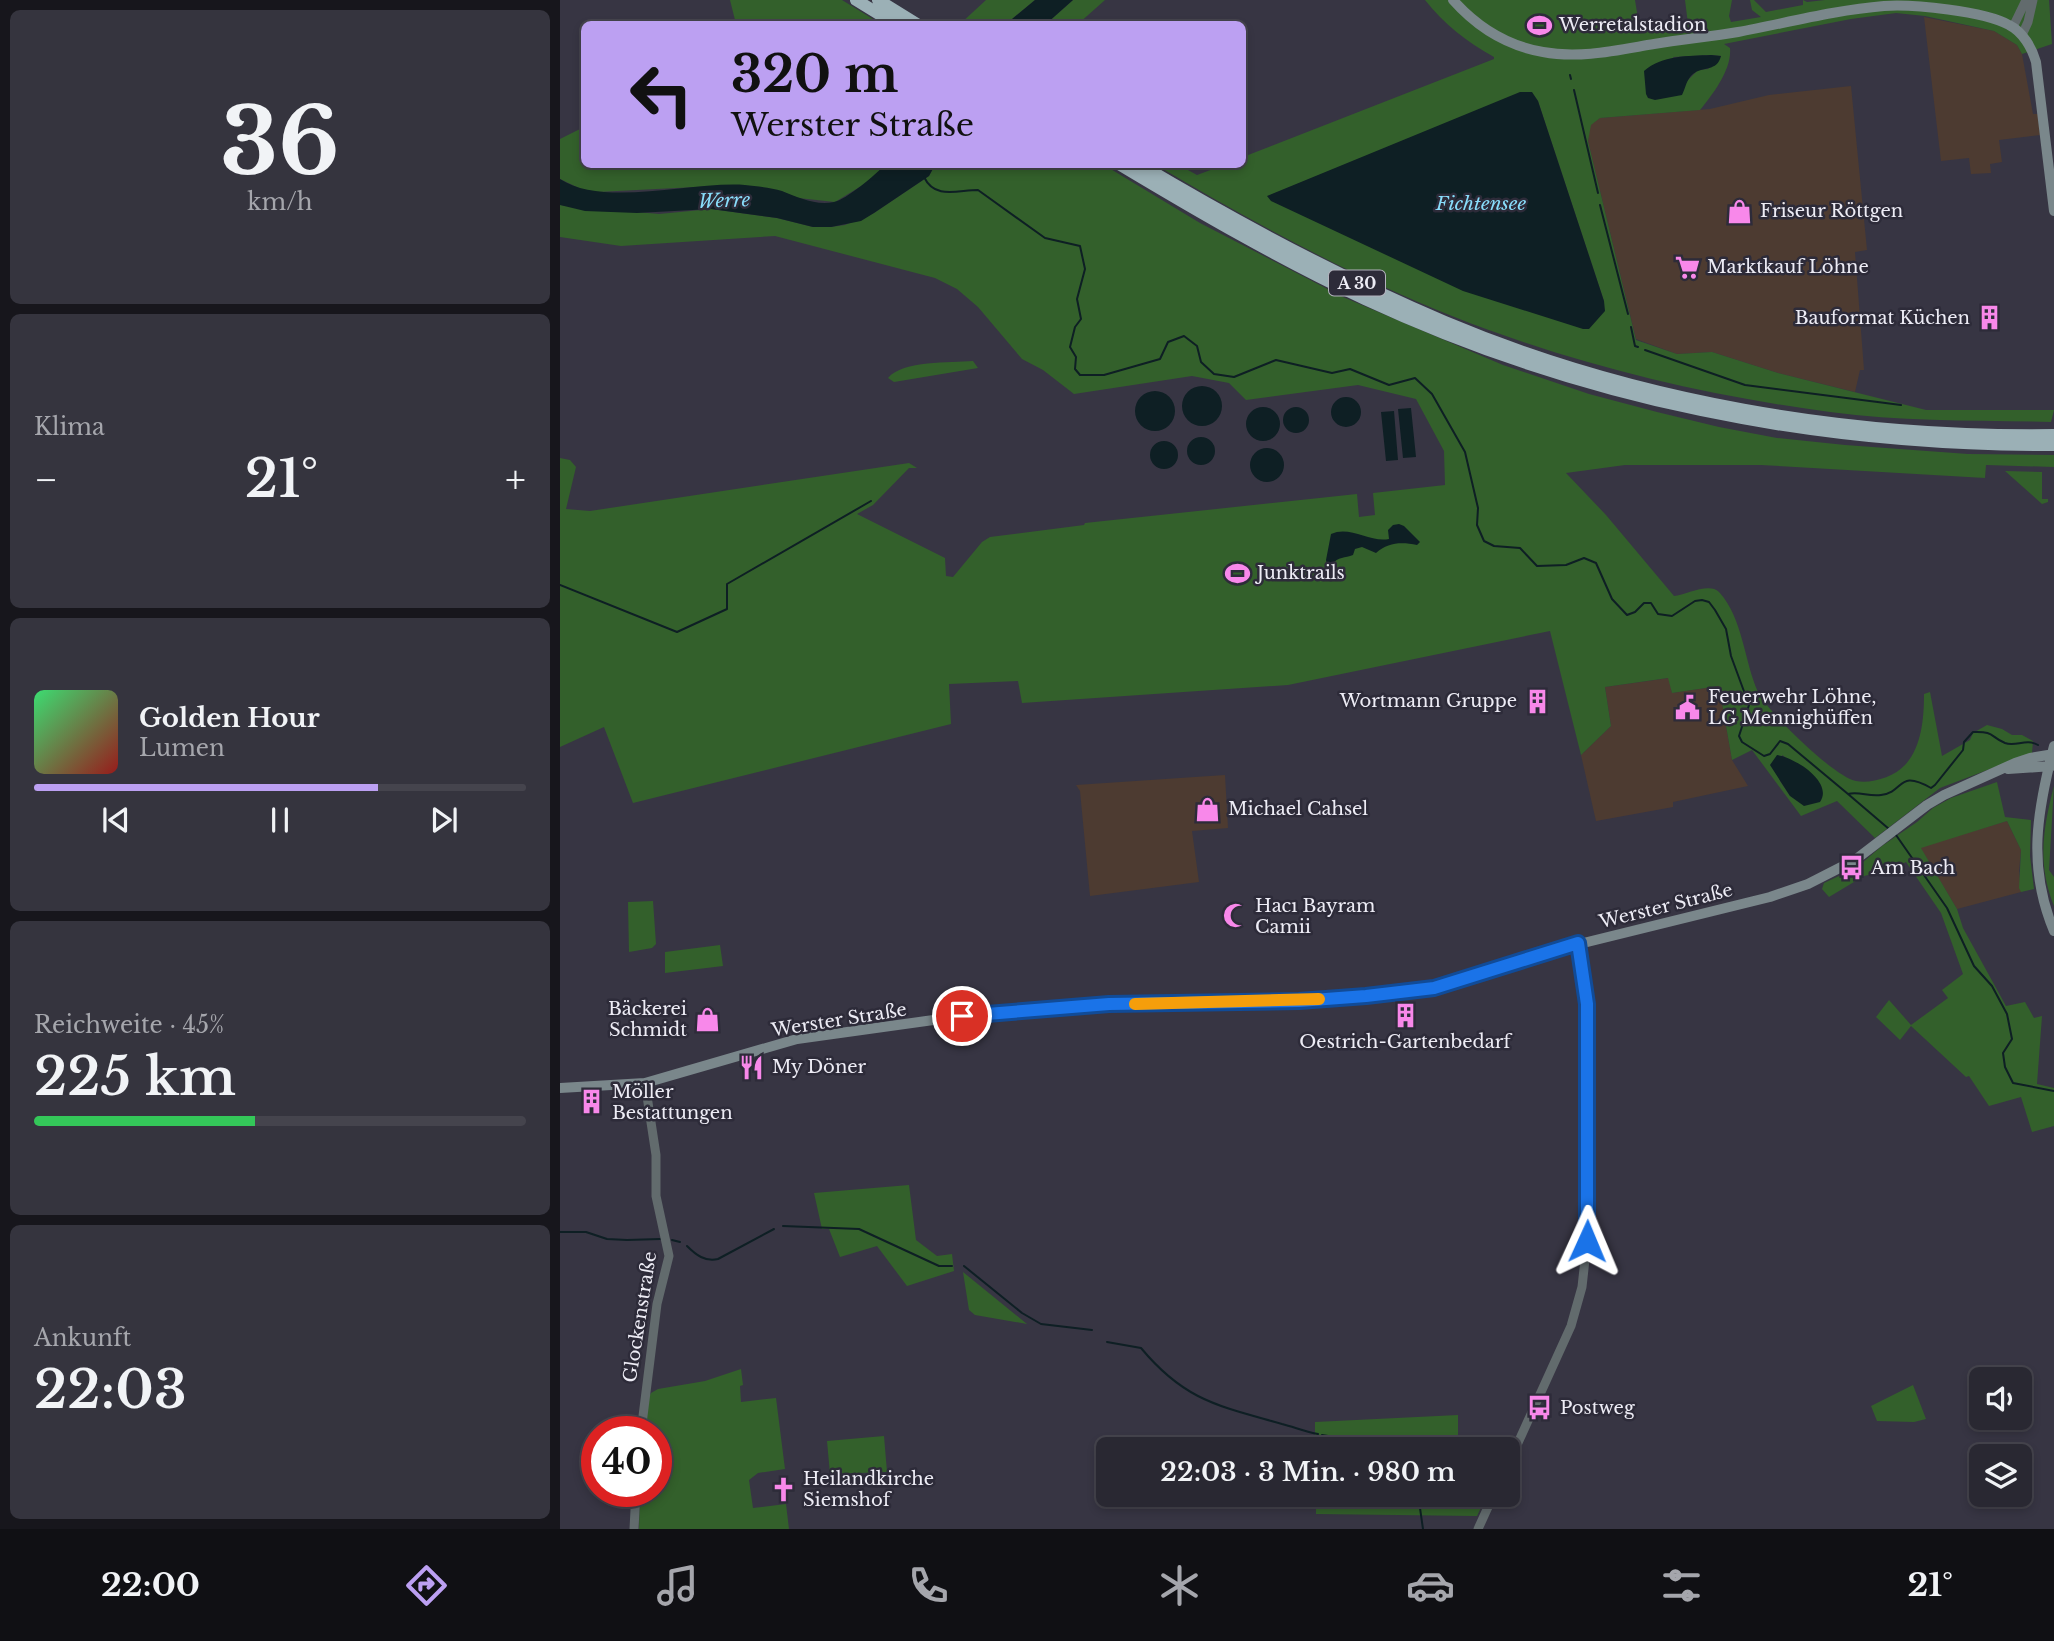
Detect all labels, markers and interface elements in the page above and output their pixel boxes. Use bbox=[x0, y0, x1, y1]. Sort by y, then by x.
sports icon: Werretalstadion bbox=[1525, 11, 1553, 39]
place label: Werretalstadion bbox=[1558, 14, 1706, 36]
text: 320 m bbox=[731, 44, 898, 105]
icon: left bbox=[616, 49, 707, 140]
text: 36 bbox=[220, 86, 340, 199]
text: Werster Straße bbox=[731, 105, 974, 145]
text: km/h bbox=[247, 188, 313, 216]
water label: Werre bbox=[698, 188, 751, 213]
water label: Fichtensee bbox=[1435, 192, 1527, 215]
shop icon: Friseur Röttgen bbox=[1726, 197, 1754, 225]
place label: Friseur Röttgen bbox=[1760, 200, 1903, 222]
supermarket icon: Marktkauf Löhne bbox=[1673, 253, 1701, 281]
place label: Marktkauf Löhne bbox=[1707, 256, 1869, 278]
road number: A 30 bbox=[1329, 270, 1385, 296]
building icon: Bauformat Küchen bbox=[1976, 304, 2004, 332]
place label: Bauformat Küchen bbox=[1795, 307, 1970, 329]
text: Klima bbox=[34, 413, 105, 441]
text: 21° bbox=[245, 447, 318, 511]
text: − bbox=[34, 456, 58, 503]
text: + bbox=[505, 456, 526, 503]
sports icon: Junktrails bbox=[1223, 559, 1251, 587]
place label: Junktrails bbox=[1255, 562, 1345, 584]
place label: Feuerwehr Löhne, LG Mennighüffen bbox=[1708, 686, 1876, 729]
building icon: Wortmann Gruppe bbox=[1523, 687, 1551, 715]
place label: Wortmann Gruppe bbox=[1339, 690, 1517, 712]
public building icon: Feuerwehr Löhne, LG Mennighüffen bbox=[1674, 693, 1702, 721]
text: Golden Hour bbox=[139, 702, 320, 734]
text: Lumen bbox=[139, 734, 225, 762]
shop icon: Michael Cahsel bbox=[1194, 795, 1222, 823]
place label: Michael Cahsel bbox=[1228, 798, 1368, 820]
icon: previous bbox=[97, 801, 135, 839]
icon: pause bbox=[261, 801, 299, 839]
icon: next bbox=[425, 801, 463, 839]
bus stop icon: Am Bach bbox=[1837, 854, 1865, 882]
place label: Am Bach bbox=[1870, 857, 1955, 879]
street label: Werster Straße bbox=[1596, 879, 1735, 933]
place label: Hacı Bayram Camii bbox=[1255, 895, 1375, 938]
mosque icon: Hacı Bayram Camii bbox=[1221, 902, 1249, 930]
pin bbox=[932, 986, 992, 1046]
icon: arrive bbox=[943, 997, 981, 1035]
place label: Bäckerei Schmidt bbox=[608, 998, 687, 1041]
street label: Werster Straße bbox=[769, 998, 908, 1042]
building icon: Oestrich-Gartenbedarf bbox=[1391, 1001, 1419, 1029]
shop icon: Bäckerei Schmidt bbox=[693, 1005, 721, 1033]
text: Reichweite · 45% bbox=[34, 1011, 225, 1039]
place label: Oestrich-Gartenbedarf bbox=[1299, 1031, 1513, 1053]
text: 225 km bbox=[34, 1045, 236, 1109]
restaurant icon: My Döner bbox=[738, 1053, 766, 1081]
place label: My Döner bbox=[772, 1056, 867, 1078]
place label: Möller Bestattungen bbox=[612, 1081, 733, 1124]
building icon: Möller Bestattungen bbox=[578, 1088, 606, 1116]
position arrow bbox=[1550, 1204, 1624, 1278]
street label: Glockenstraße bbox=[619, 1250, 661, 1384]
text: Ankunft bbox=[34, 1324, 131, 1352]
text: 22:03 bbox=[34, 1358, 187, 1422]
map controls bbox=[1969, 1367, 2032, 1507]
button: sound bbox=[1969, 1367, 2032, 1430]
bus stop icon: Postweg bbox=[1526, 1394, 1554, 1422]
place label: Postweg bbox=[1560, 1397, 1635, 1419]
speed limit sign: 40 bbox=[581, 1416, 672, 1507]
button: layers bbox=[1969, 1444, 2032, 1507]
text: 22:03 · 3 Min. · 980 m bbox=[1160, 1456, 1456, 1488]
place label: Heilandkirche Siemshof bbox=[803, 1468, 934, 1511]
church icon: Heilandkirche Siemshof bbox=[769, 1475, 797, 1503]
icon: directions bbox=[402, 1561, 451, 1610]
icon: music bbox=[653, 1561, 702, 1610]
icon: phone bbox=[904, 1561, 953, 1610]
icon: climate bbox=[1155, 1561, 1204, 1610]
icon: car bbox=[1406, 1561, 1455, 1610]
icon: filters bbox=[1657, 1561, 1706, 1610]
text: 22:00 bbox=[101, 1565, 200, 1605]
text: 21° bbox=[1907, 1565, 1953, 1605]

